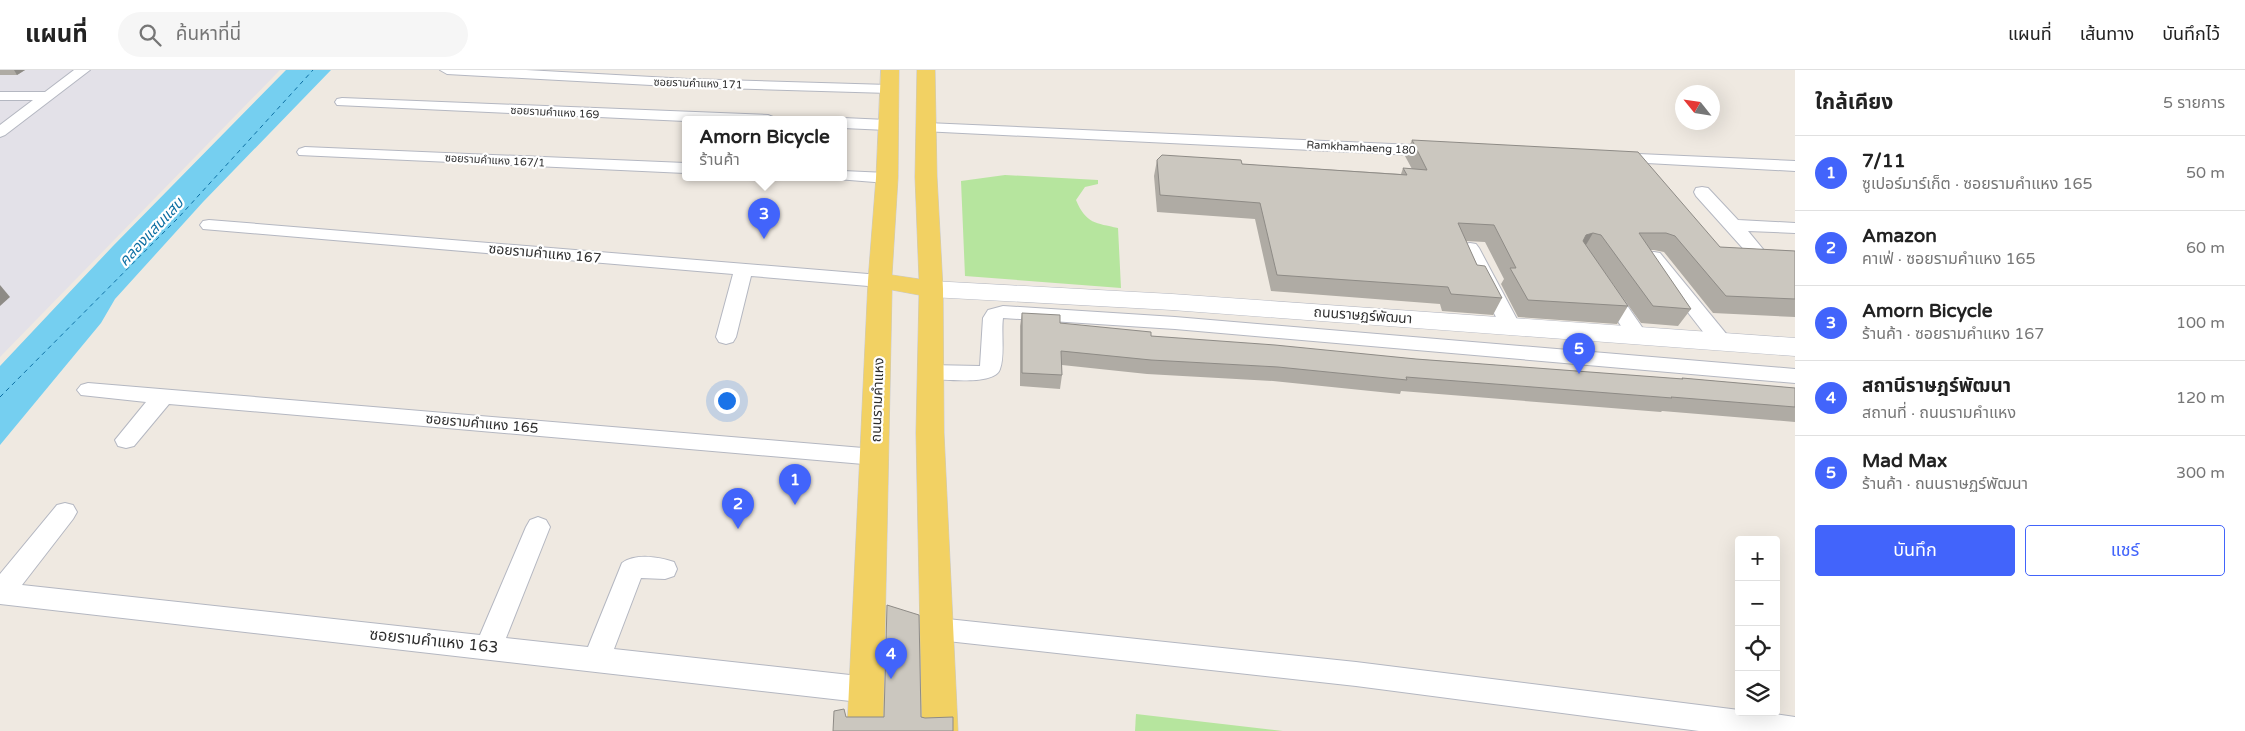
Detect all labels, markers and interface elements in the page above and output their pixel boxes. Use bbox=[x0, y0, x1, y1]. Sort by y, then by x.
search box bbox=[118, 12, 468, 57]
text: แผนที่ bbox=[25, 20, 88, 49]
icon: search bbox=[136, 21, 164, 49]
text: ค้นหาที่นี่ bbox=[176, 23, 241, 45]
text: แผนที่ bbox=[2008, 23, 2052, 45]
text: เส้นทาง bbox=[2080, 23, 2134, 45]
text: บันทึกไว้ bbox=[2162, 23, 2220, 45]
street label: ซอยรามคำแหง 171 bbox=[653, 75, 743, 92]
north arrow bbox=[1675, 85, 1720, 130]
text: ใกล้เคียง bbox=[1815, 90, 1893, 115]
text: 5 รายการ bbox=[2163, 93, 2225, 113]
street label: ซอยรามคำแหง 169 bbox=[510, 104, 600, 121]
popup bbox=[682, 116, 847, 181]
text: Amorn Bicycle bbox=[699, 126, 830, 148]
street label: Ramkhamhaeng 180 bbox=[1306, 138, 1416, 157]
text: ร้านค้า bbox=[699, 150, 740, 170]
text: 7/11 bbox=[1862, 150, 1906, 172]
street label: ซอยรามคำแหง 167/1 bbox=[444, 151, 545, 170]
text: 1 bbox=[1826, 163, 1836, 183]
text: 50 m bbox=[2186, 163, 2225, 183]
text: ซูเปอร์มาร์เก็ต · ซอยรามคำแหง 165 bbox=[1862, 174, 2093, 194]
water label: คลองแสนแสบ bbox=[115, 194, 188, 270]
pin: 3 bbox=[748, 198, 780, 239]
text: Amazon bbox=[1862, 225, 1937, 247]
text: 2 bbox=[1826, 238, 1836, 258]
text: 60 m bbox=[2186, 238, 2225, 258]
street label: ซอยรามคำแหง 167 bbox=[488, 240, 602, 267]
text: คาเฟ่ · ซอยรามคำแหง 165 bbox=[1862, 249, 2036, 269]
text: Amorn Bicycle bbox=[1862, 300, 1992, 322]
street label: ถนนราษฏร์พัฒนา bbox=[1313, 304, 1413, 327]
text: 3 bbox=[1826, 313, 1836, 333]
text: 100 m bbox=[2176, 313, 2225, 333]
text: ร้านค้า · ซอยรามคำแหง 167 bbox=[1862, 324, 2044, 344]
pin: 5 bbox=[1563, 333, 1595, 374]
street label: ถนนรามคำแหง bbox=[868, 357, 887, 443]
text: สถานีราษฎร์พัฒนา bbox=[1862, 375, 2011, 397]
your location bbox=[714, 388, 740, 414]
text: 4 bbox=[1826, 388, 1836, 408]
text: 120 m bbox=[2176, 388, 2225, 408]
text: สถานที่ · ถนนรามคำแหง bbox=[1862, 403, 2016, 423]
street label: ซอยรามคำแหง 165 bbox=[425, 410, 539, 437]
text: Mad Max bbox=[1862, 450, 1947, 472]
text: 5 bbox=[1826, 463, 1836, 483]
text: 300 m bbox=[2176, 463, 2225, 483]
pin: 1 bbox=[779, 464, 811, 505]
text: ร้านค้า · ถนนราษฏร์พัฒนา bbox=[1862, 474, 2028, 494]
pin: 2 bbox=[722, 488, 754, 529]
button: บันทึก bbox=[1815, 525, 2015, 576]
button: แชร์ bbox=[2025, 525, 2225, 576]
map controls bbox=[1735, 536, 1780, 716]
button: + bbox=[1735, 536, 1780, 581]
button: − bbox=[1735, 581, 1780, 626]
street label: ซอยรามคำแหง 163 bbox=[368, 624, 499, 658]
button: locate bbox=[1735, 626, 1780, 671]
pin: 4 bbox=[875, 638, 907, 679]
button: layers bbox=[1735, 671, 1780, 716]

